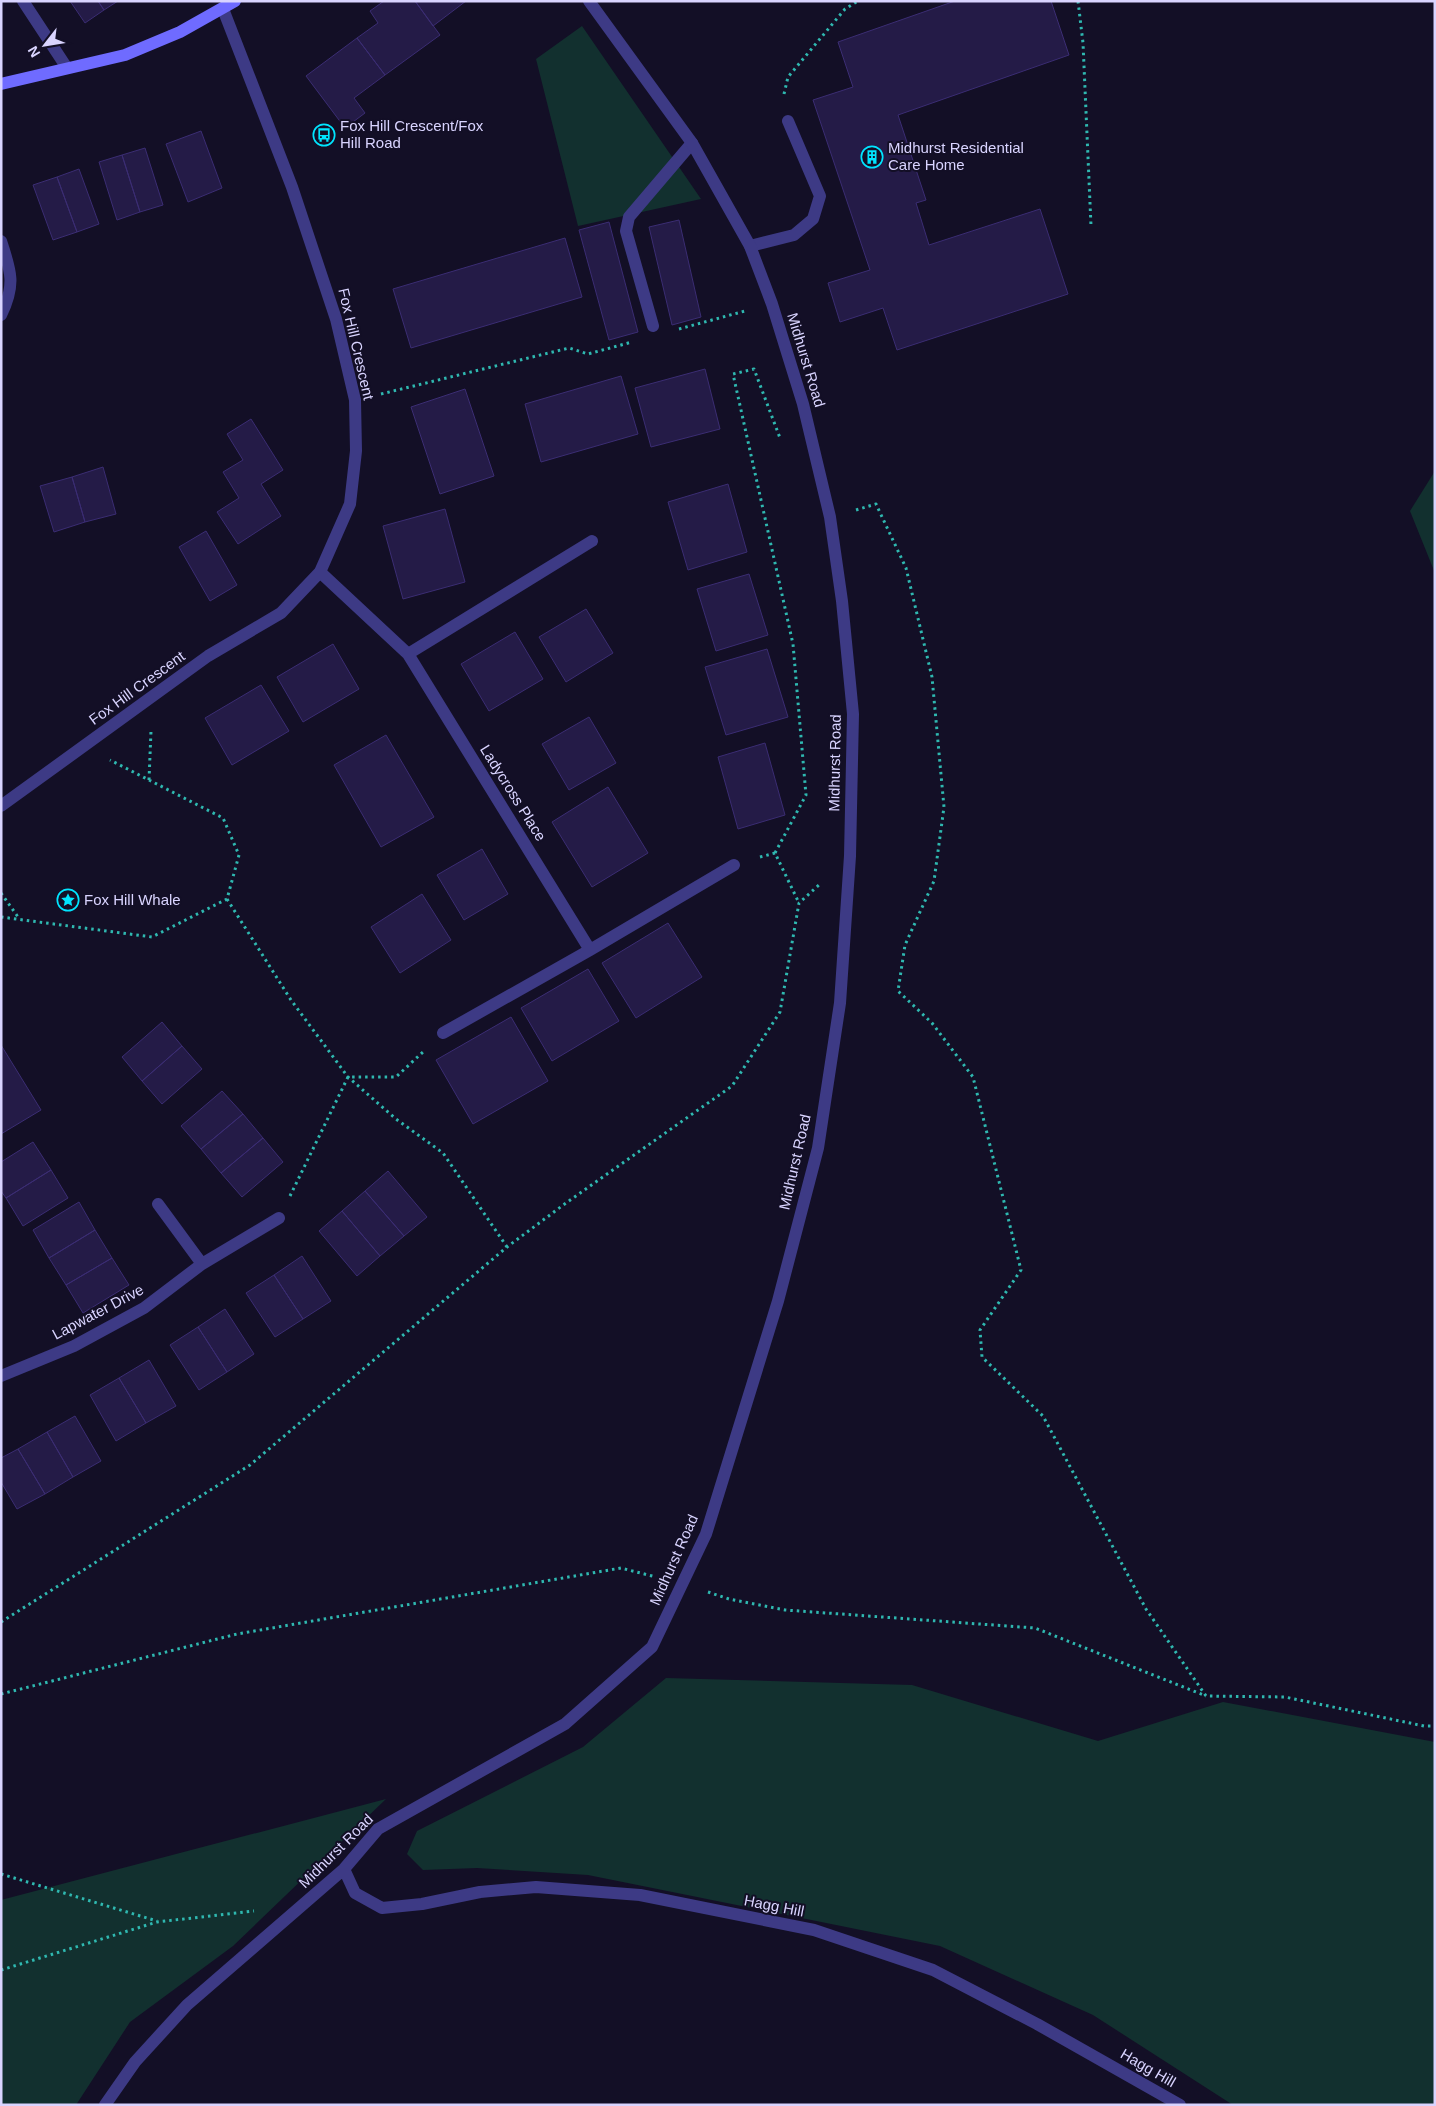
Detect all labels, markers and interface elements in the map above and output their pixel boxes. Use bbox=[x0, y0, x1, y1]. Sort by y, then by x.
north arrow bbox=[20, 20, 70, 70]
text: N bbox=[24, 43, 43, 60]
place label: Fox Hill Crescent/Fox Hill Road bbox=[340, 117, 484, 151]
bus stop icon: Fox Hill Crescent/Fox Hill Road bbox=[312, 123, 336, 147]
place label: Midhurst Residential Care Home bbox=[888, 139, 1024, 173]
building icon: Midhurst Residential Care Home bbox=[860, 145, 884, 169]
street label: Fox Hill Crescent bbox=[335, 286, 378, 402]
street label: Midhurst Road bbox=[784, 311, 829, 409]
street label: Fox Hill Crescent bbox=[86, 647, 189, 728]
street label: Midhurst Road bbox=[825, 714, 844, 812]
street label: Ladycross Place bbox=[477, 742, 550, 844]
place icon: Fox Hill Whale bbox=[56, 888, 80, 912]
place label: Fox Hill Whale bbox=[84, 891, 181, 908]
street label: Midhurst Road bbox=[775, 1112, 814, 1211]
street label: Lapwater Drive bbox=[49, 1280, 146, 1343]
street label: Midhurst Road bbox=[646, 1512, 701, 1608]
street label: Midhurst Road bbox=[295, 1810, 376, 1891]
street label: Hagg Hill bbox=[743, 1891, 806, 1920]
street label: Hagg Hill bbox=[1118, 2045, 1179, 2090]

